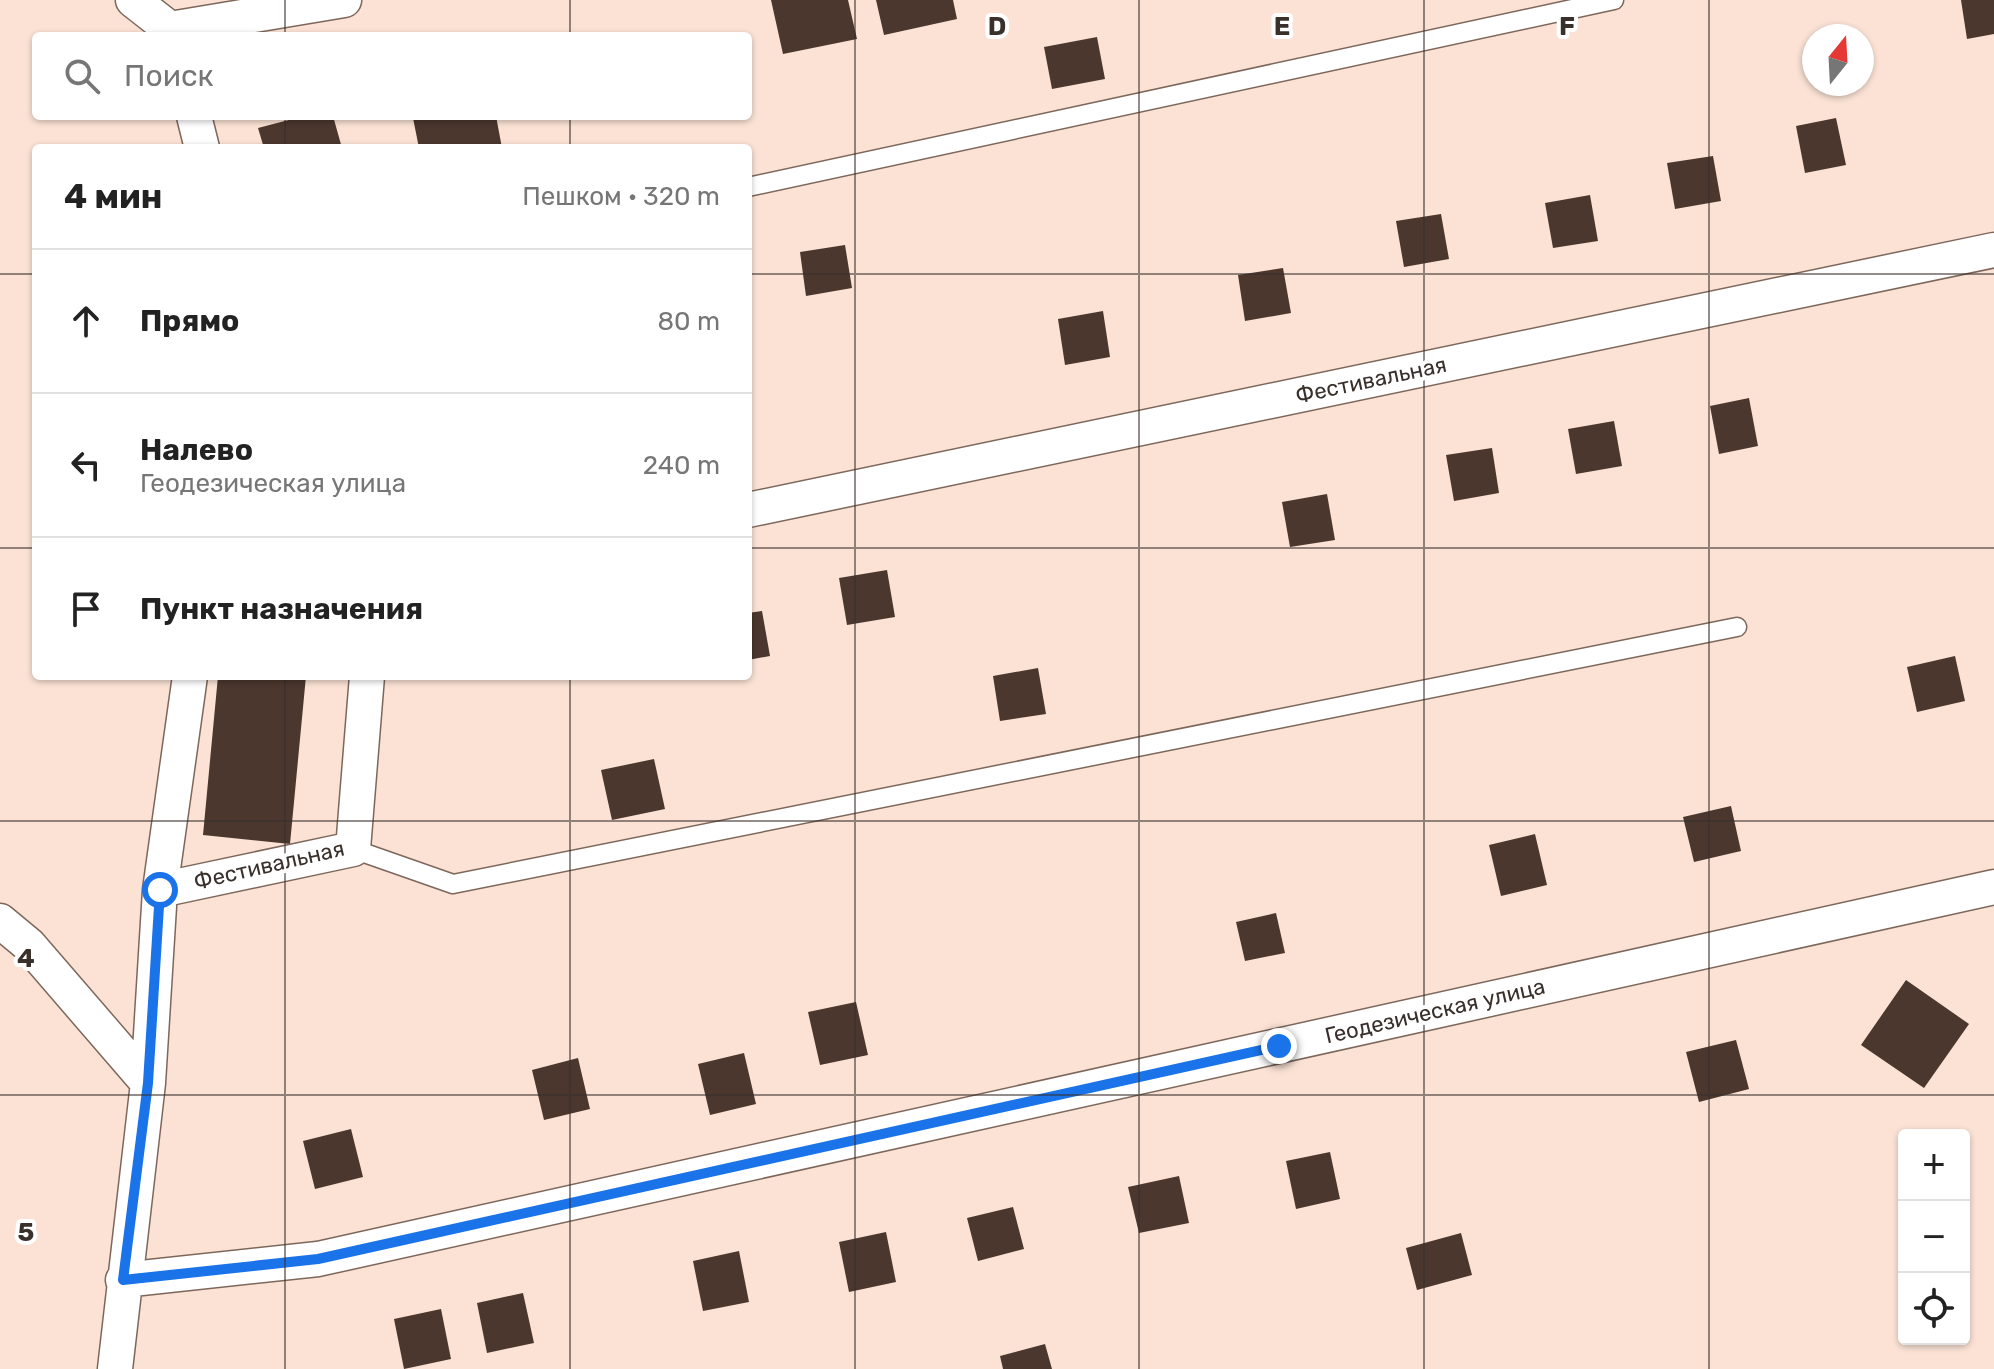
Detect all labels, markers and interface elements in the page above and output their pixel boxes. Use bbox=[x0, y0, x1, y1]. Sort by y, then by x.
text: D bbox=[988, 11, 1006, 42]
text: E bbox=[1274, 11, 1290, 42]
text: F bbox=[1559, 11, 1575, 42]
north arrow bbox=[1802, 24, 1874, 96]
search box bbox=[32, 32, 752, 120]
icon: search bbox=[60, 54, 104, 98]
text: Поиск bbox=[124, 58, 214, 94]
text: 4 мин bbox=[64, 176, 162, 217]
text: Пешком · 320 m bbox=[522, 181, 720, 212]
icon: ahead bbox=[64, 299, 108, 343]
text: Прямо bbox=[140, 303, 239, 339]
text: 80 m bbox=[657, 306, 720, 337]
street label: Фестивальная bbox=[1293, 351, 1449, 409]
text: Налево bbox=[140, 432, 253, 468]
icon: left bbox=[64, 443, 108, 487]
text: 240 m bbox=[643, 450, 720, 481]
text: Геодезическая улица bbox=[140, 468, 406, 499]
icon: arrive bbox=[64, 587, 108, 631]
text: Пункт назначения bbox=[140, 591, 423, 627]
street label: Фестивальная bbox=[191, 835, 347, 895]
route start bbox=[142, 872, 178, 908]
text: 4 bbox=[17, 943, 35, 974]
street label: Геодезическая улица bbox=[1322, 973, 1548, 1049]
route end bbox=[1261, 1028, 1297, 1064]
map controls bbox=[1898, 1129, 1970, 1345]
button: + bbox=[1898, 1129, 1970, 1201]
button: − bbox=[1898, 1201, 1970, 1273]
text: 5 bbox=[18, 1217, 34, 1248]
button: locate bbox=[1898, 1273, 1970, 1345]

